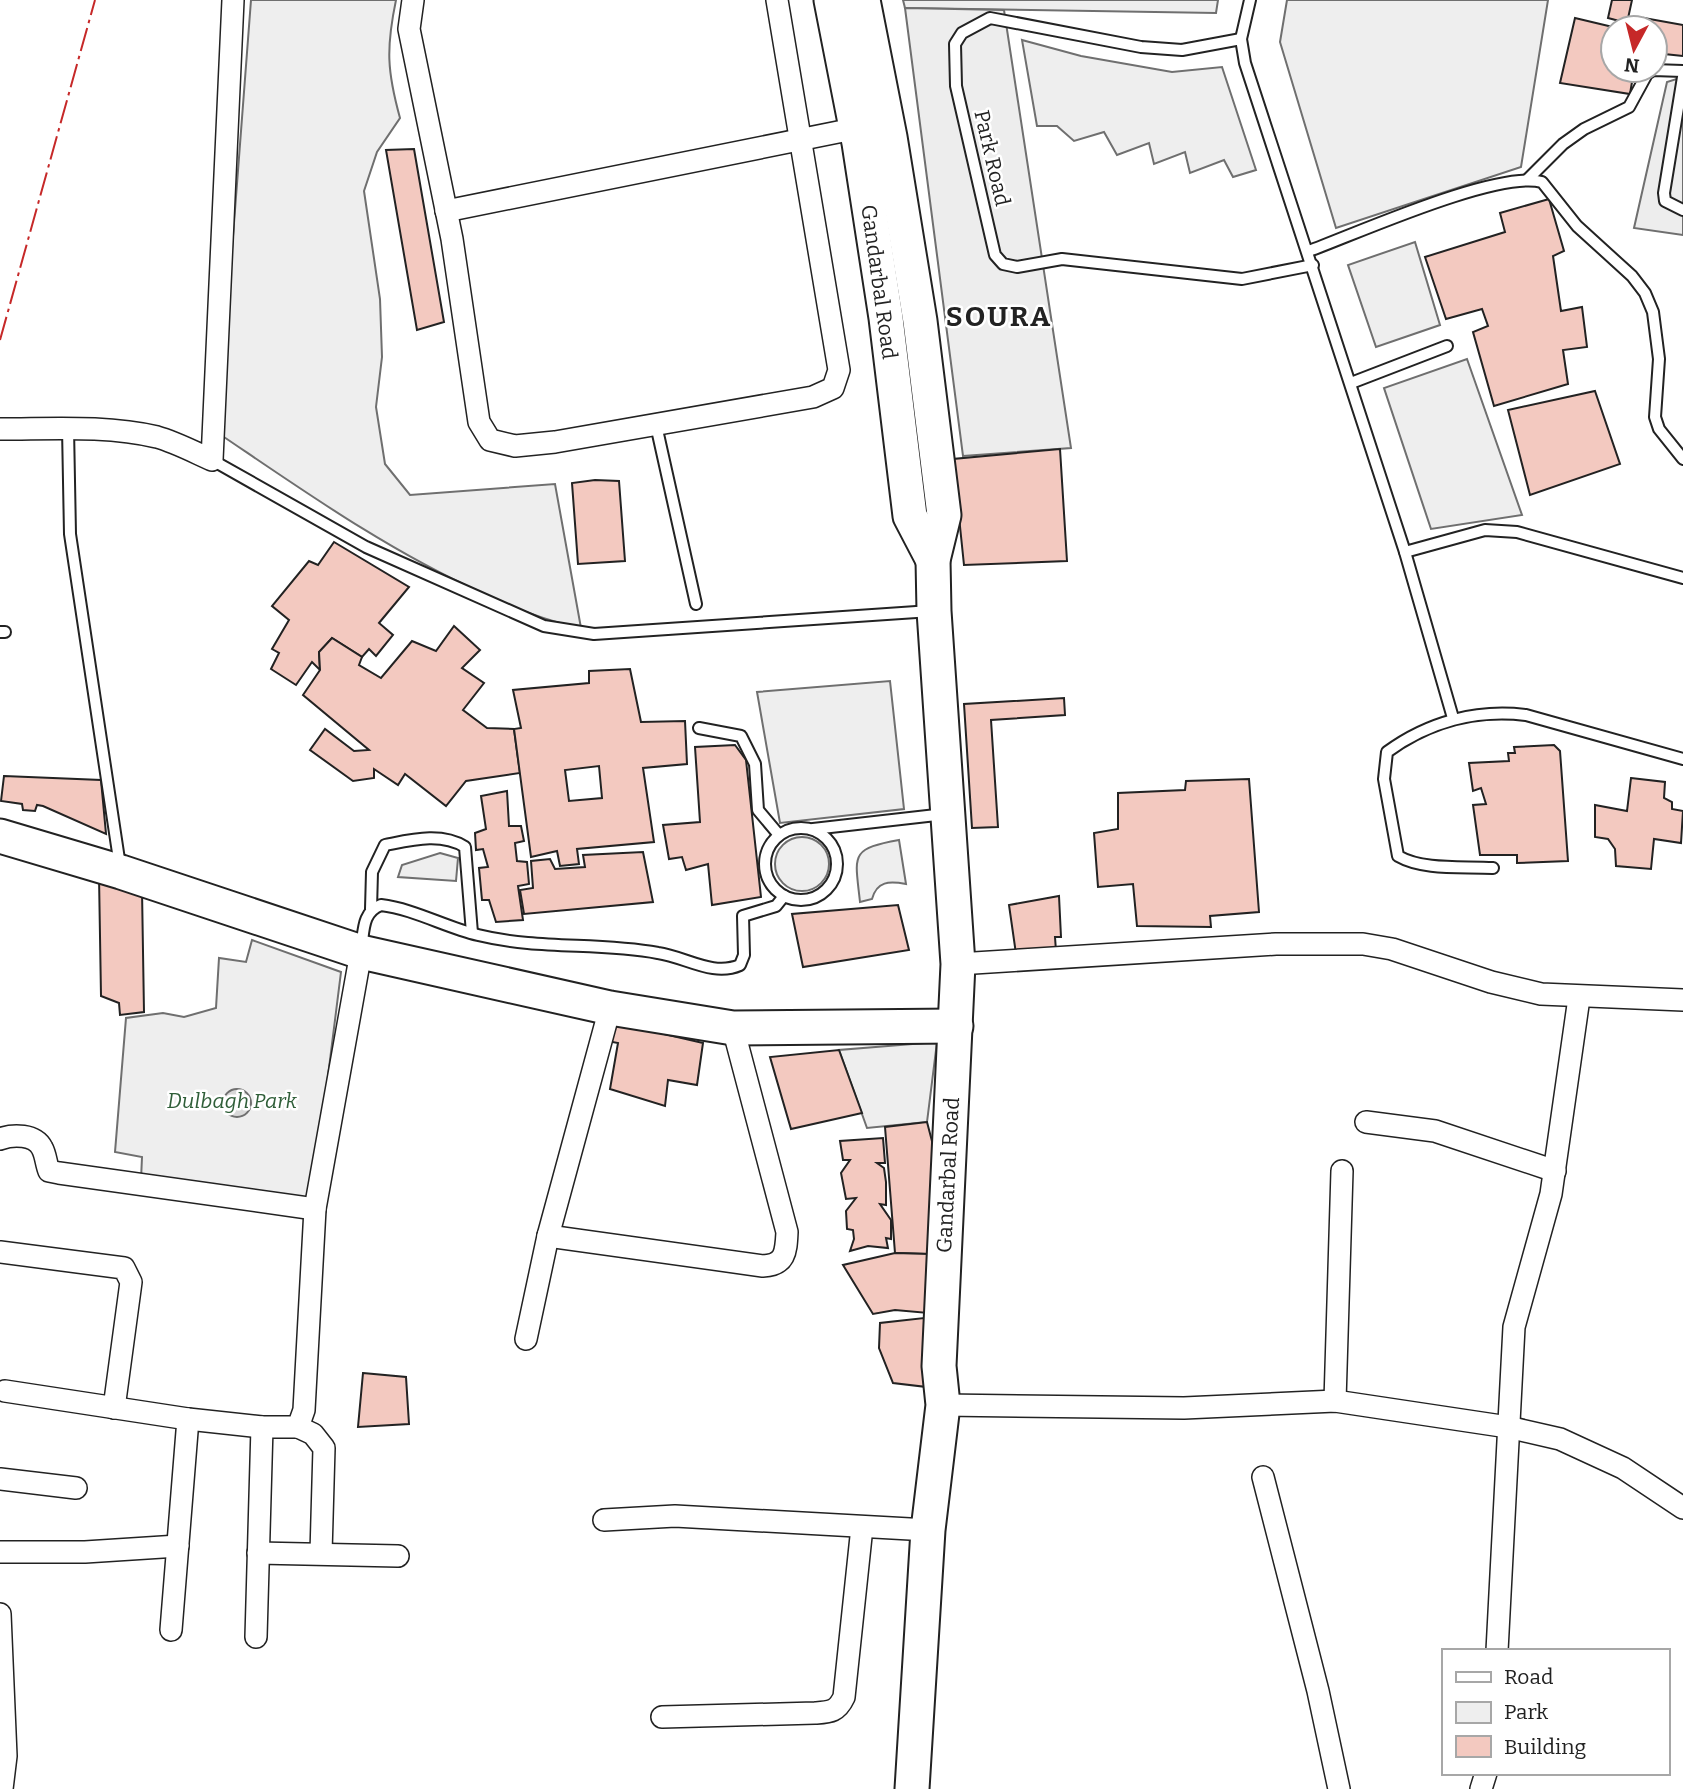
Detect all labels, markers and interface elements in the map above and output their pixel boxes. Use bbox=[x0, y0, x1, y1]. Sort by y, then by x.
north arrow bbox=[1599, 14, 1669, 84]
text: N bbox=[1623, 53, 1641, 78]
street label: Park Road bbox=[968, 107, 1016, 209]
street label: Gandarbal Road bbox=[855, 203, 903, 361]
district label: SOURA bbox=[946, 300, 1052, 333]
park label: Dulbagh Park bbox=[167, 1088, 298, 1114]
street label: Gandarbal Road bbox=[931, 1097, 965, 1253]
legend bbox=[1442, 1649, 1669, 1775]
text: Road bbox=[1504, 1664, 1553, 1690]
text: Park bbox=[1504, 1699, 1548, 1725]
text: Building bbox=[1504, 1734, 1587, 1760]

